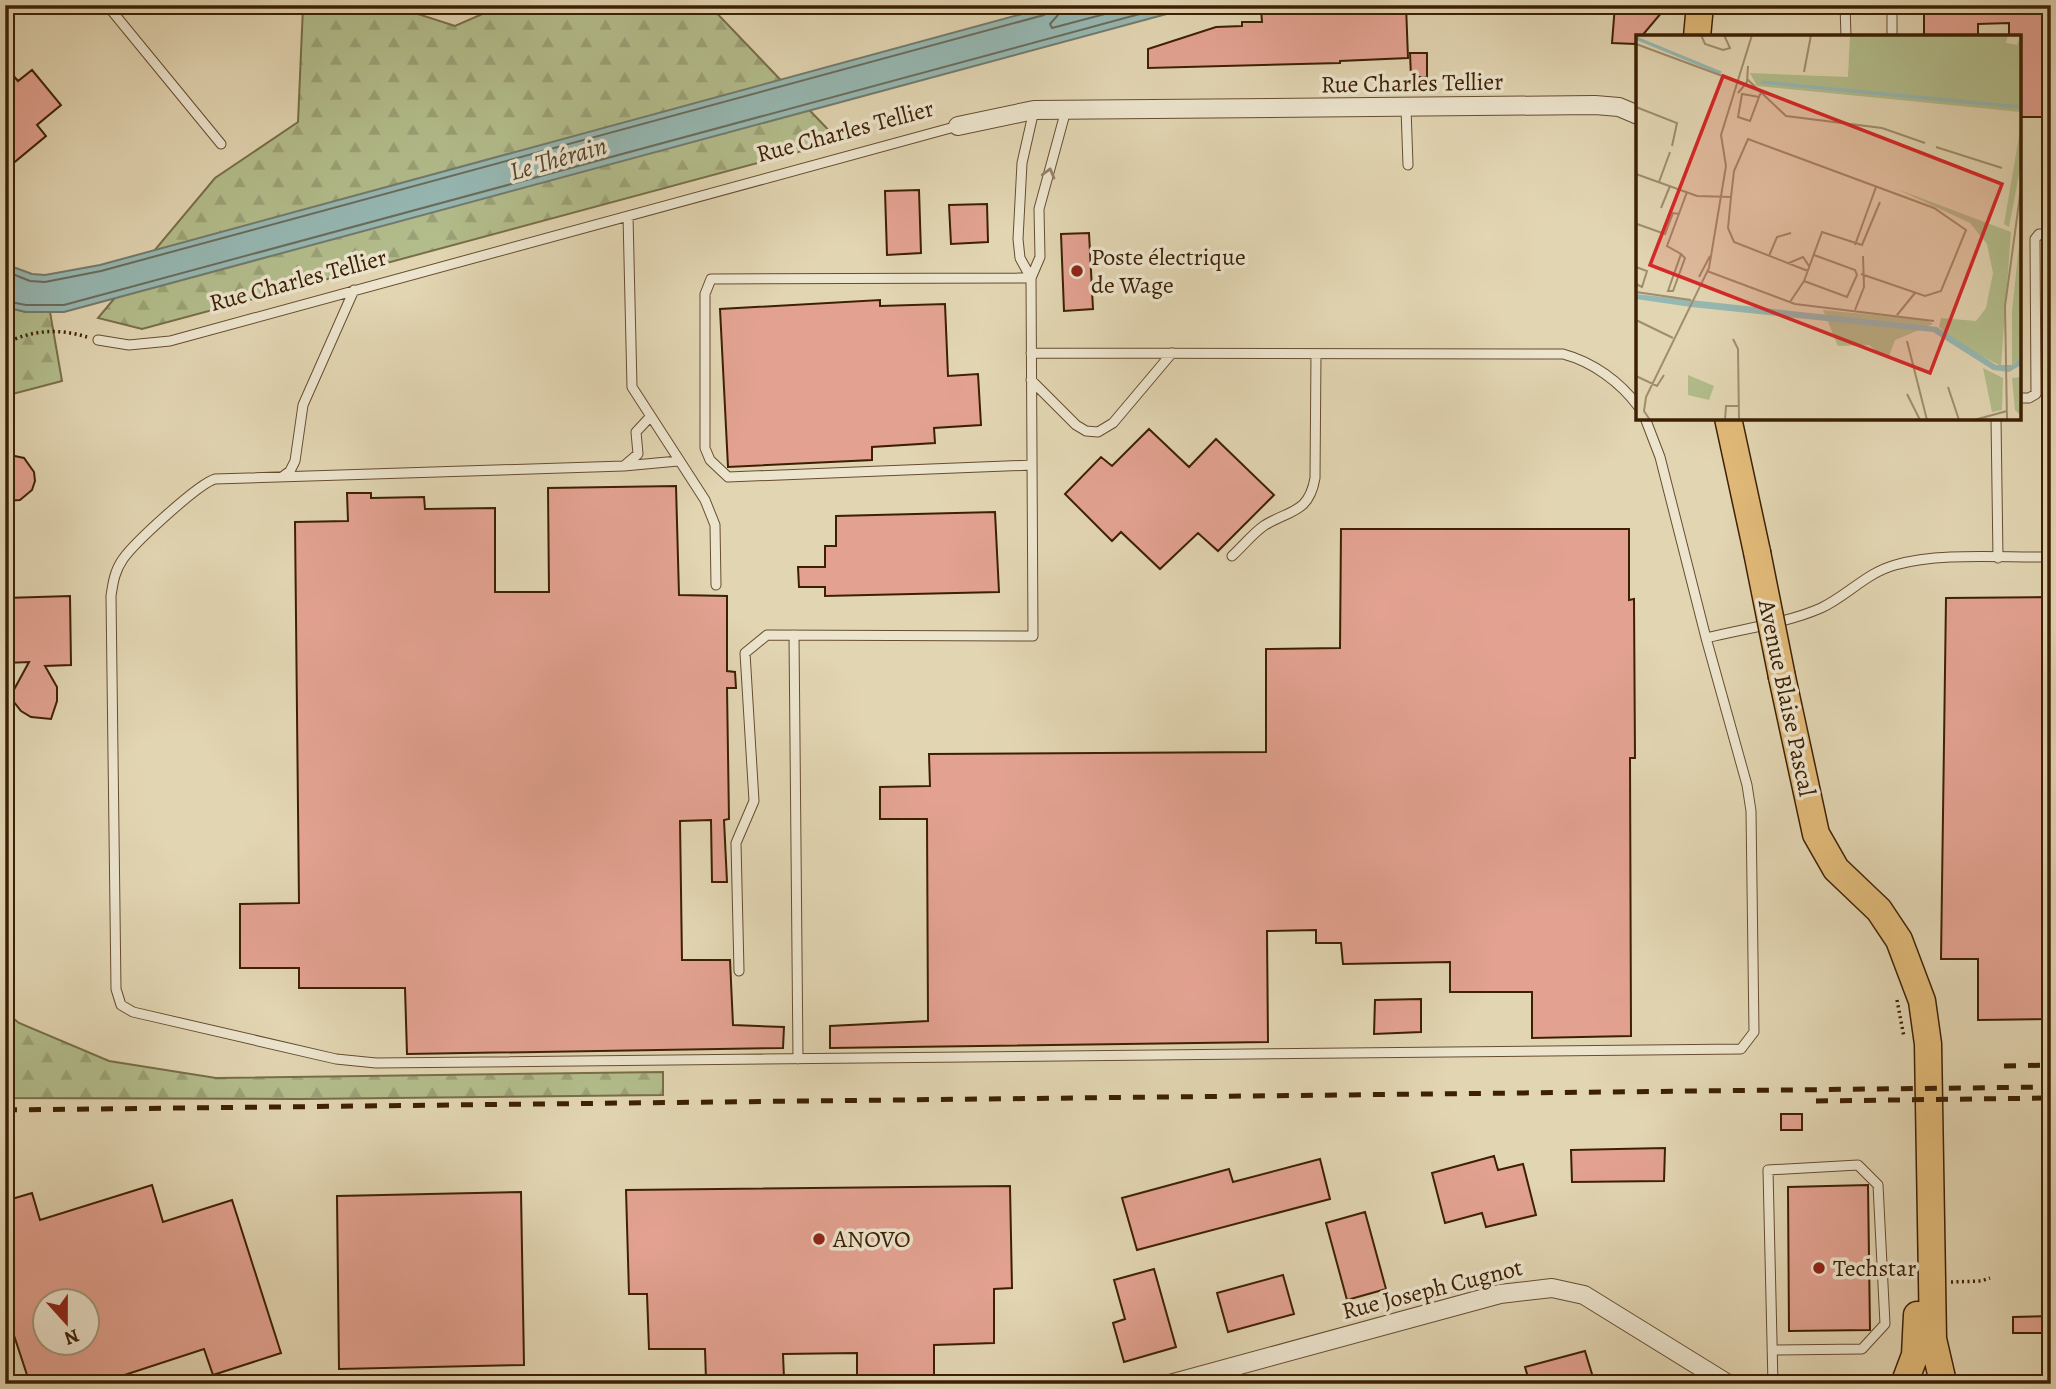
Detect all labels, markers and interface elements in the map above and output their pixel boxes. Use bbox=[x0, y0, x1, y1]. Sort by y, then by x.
inset map bbox=[1636, 35, 2021, 420]
street label: Rue Charles Tellier bbox=[1320, 65, 1504, 101]
street label: Rue Charles Tellier bbox=[753, 92, 937, 170]
water label: Le Thérain bbox=[505, 128, 611, 189]
one-way arrow bbox=[1040, 168, 1055, 180]
street label: Rue Charles Tellier bbox=[206, 241, 390, 319]
place label: Poste électrique de Wage bbox=[1091, 241, 1246, 301]
marker: Poste électrique de Wage bbox=[1069, 263, 1085, 279]
street label: Avenue Blaise Pascal bbox=[1750, 596, 1823, 799]
place label: ANOVO bbox=[832, 1223, 911, 1255]
marker: ANOVO bbox=[811, 1231, 827, 1247]
street label: Rue Joseph Cugnot bbox=[1338, 1251, 1526, 1327]
place label: Techstar bbox=[1833, 1252, 1916, 1284]
marker: Techstar bbox=[1811, 1260, 1827, 1276]
north arrow bbox=[32, 1288, 102, 1358]
text: N bbox=[60, 1322, 83, 1352]

